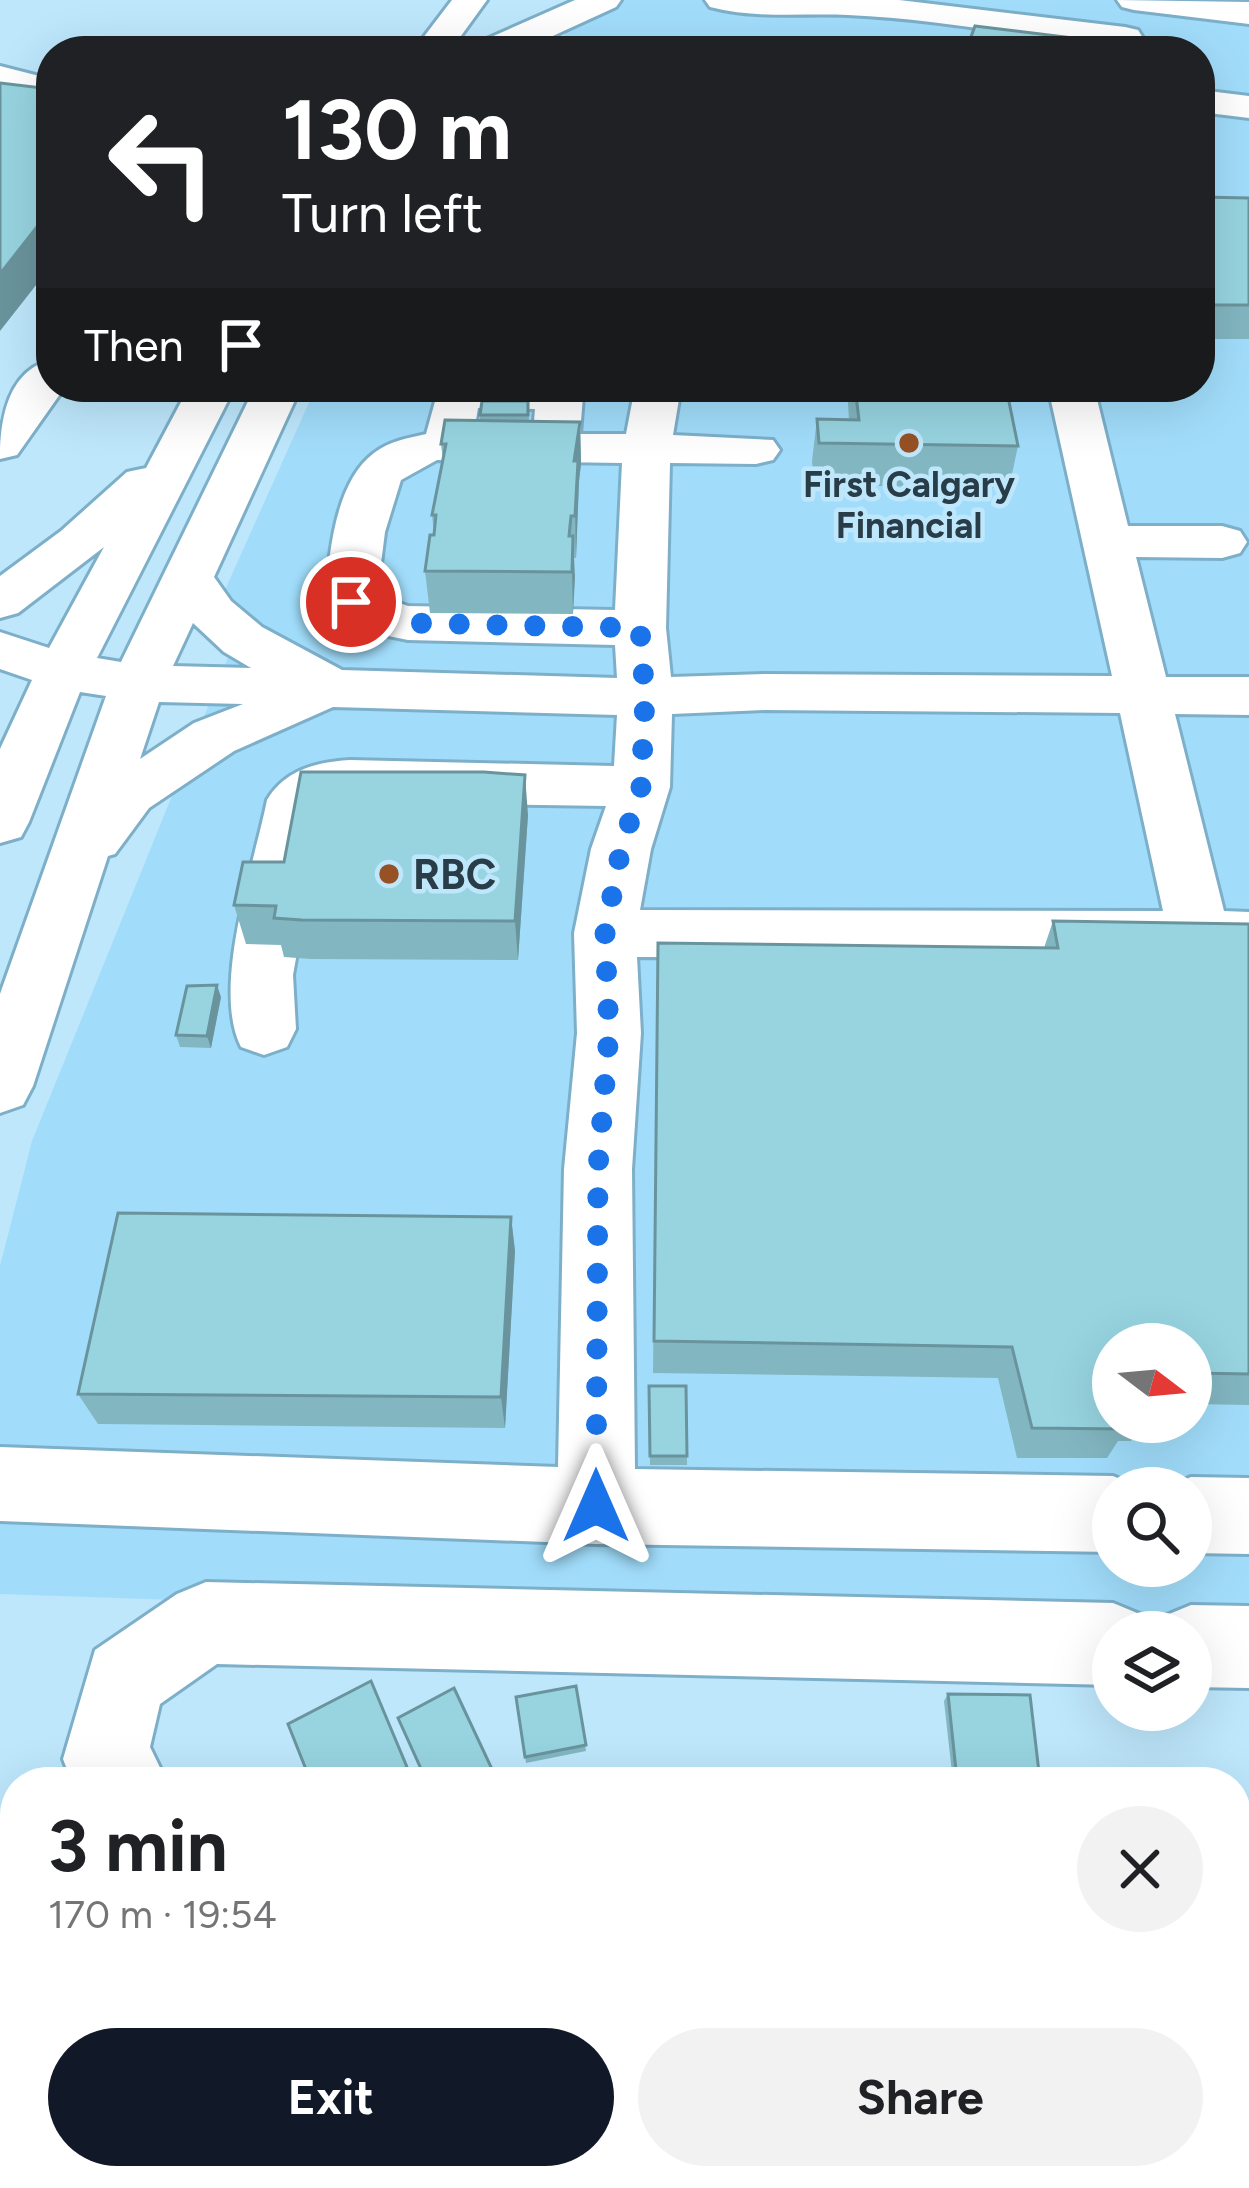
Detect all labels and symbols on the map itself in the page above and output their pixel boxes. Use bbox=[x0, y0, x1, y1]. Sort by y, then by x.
marker: First Calgary Financial bbox=[896, 430, 922, 456]
place label: First Calgary Financial bbox=[803, 463, 1015, 547]
pin bbox=[300, 551, 402, 653]
place label: RBC bbox=[413, 849, 496, 900]
marker: RBC bbox=[376, 861, 402, 887]
north arrow bbox=[1092, 1323, 1212, 1443]
position arrow bbox=[533, 1443, 659, 1569]

